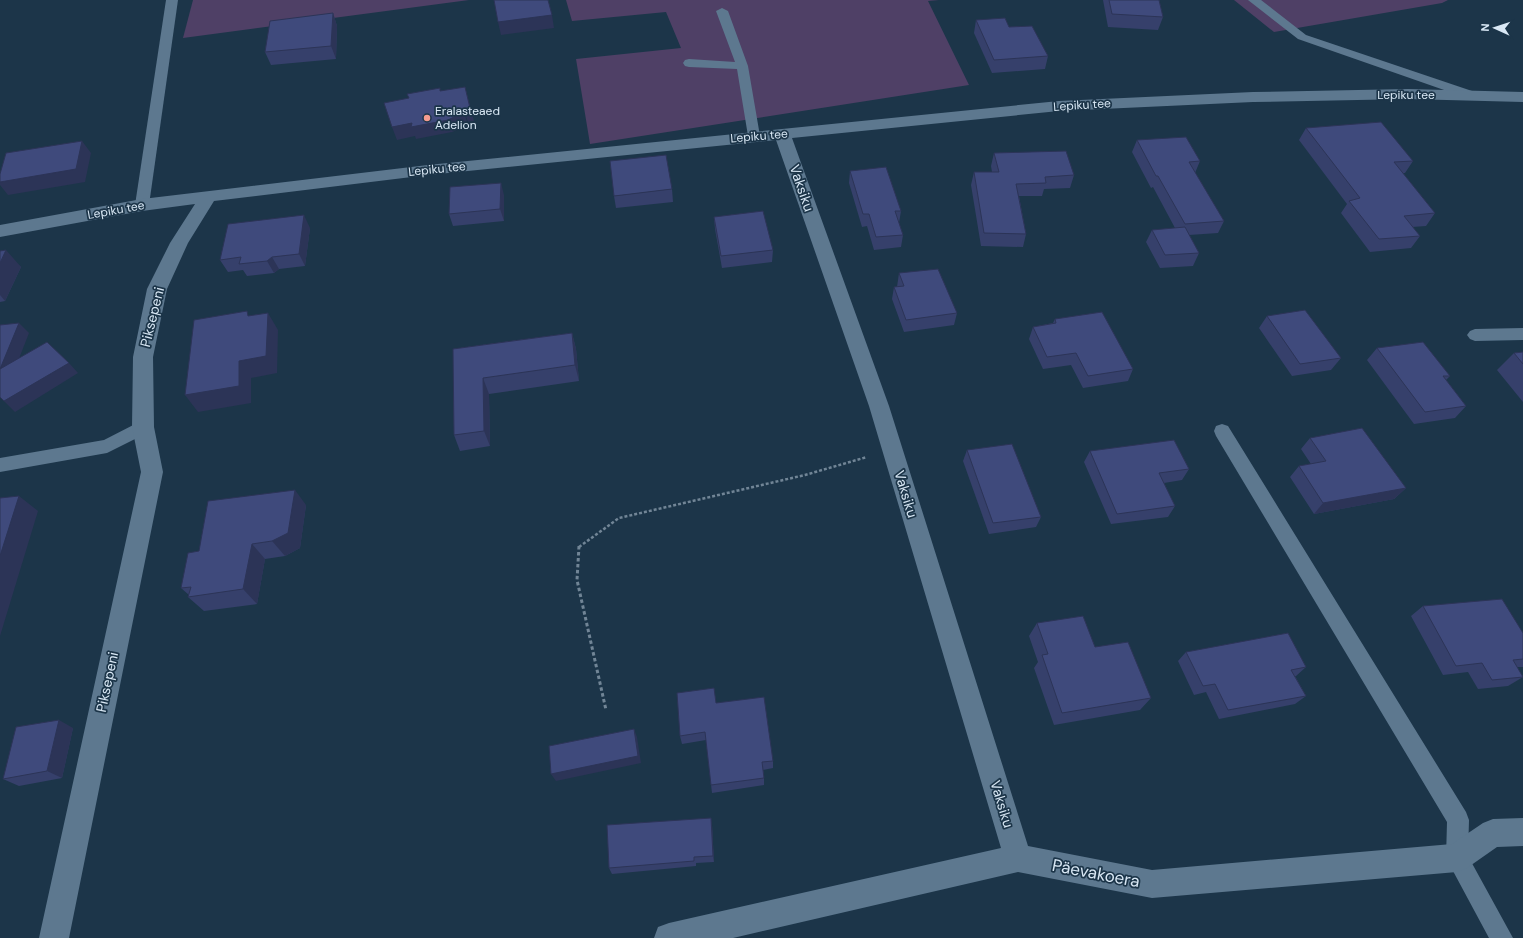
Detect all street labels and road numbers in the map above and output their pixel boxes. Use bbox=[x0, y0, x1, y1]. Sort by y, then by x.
street label: Lepiku tee bbox=[1377, 87, 1435, 103]
street label: Lepiku tee bbox=[1053, 95, 1111, 115]
street label: Lepiku tee bbox=[730, 126, 789, 146]
street label: Lepiku tee bbox=[408, 158, 467, 180]
street label: Vaksiku bbox=[786, 162, 818, 214]
street label: Lepiku tee bbox=[86, 197, 146, 223]
street label: Piksepeni bbox=[136, 285, 168, 349]
street label: Vaksiku bbox=[890, 468, 922, 520]
street label: Piksepeni bbox=[92, 650, 122, 714]
street label: Vaksiku bbox=[986, 778, 1018, 830]
street label: Päevakoera bbox=[1050, 854, 1142, 892]

